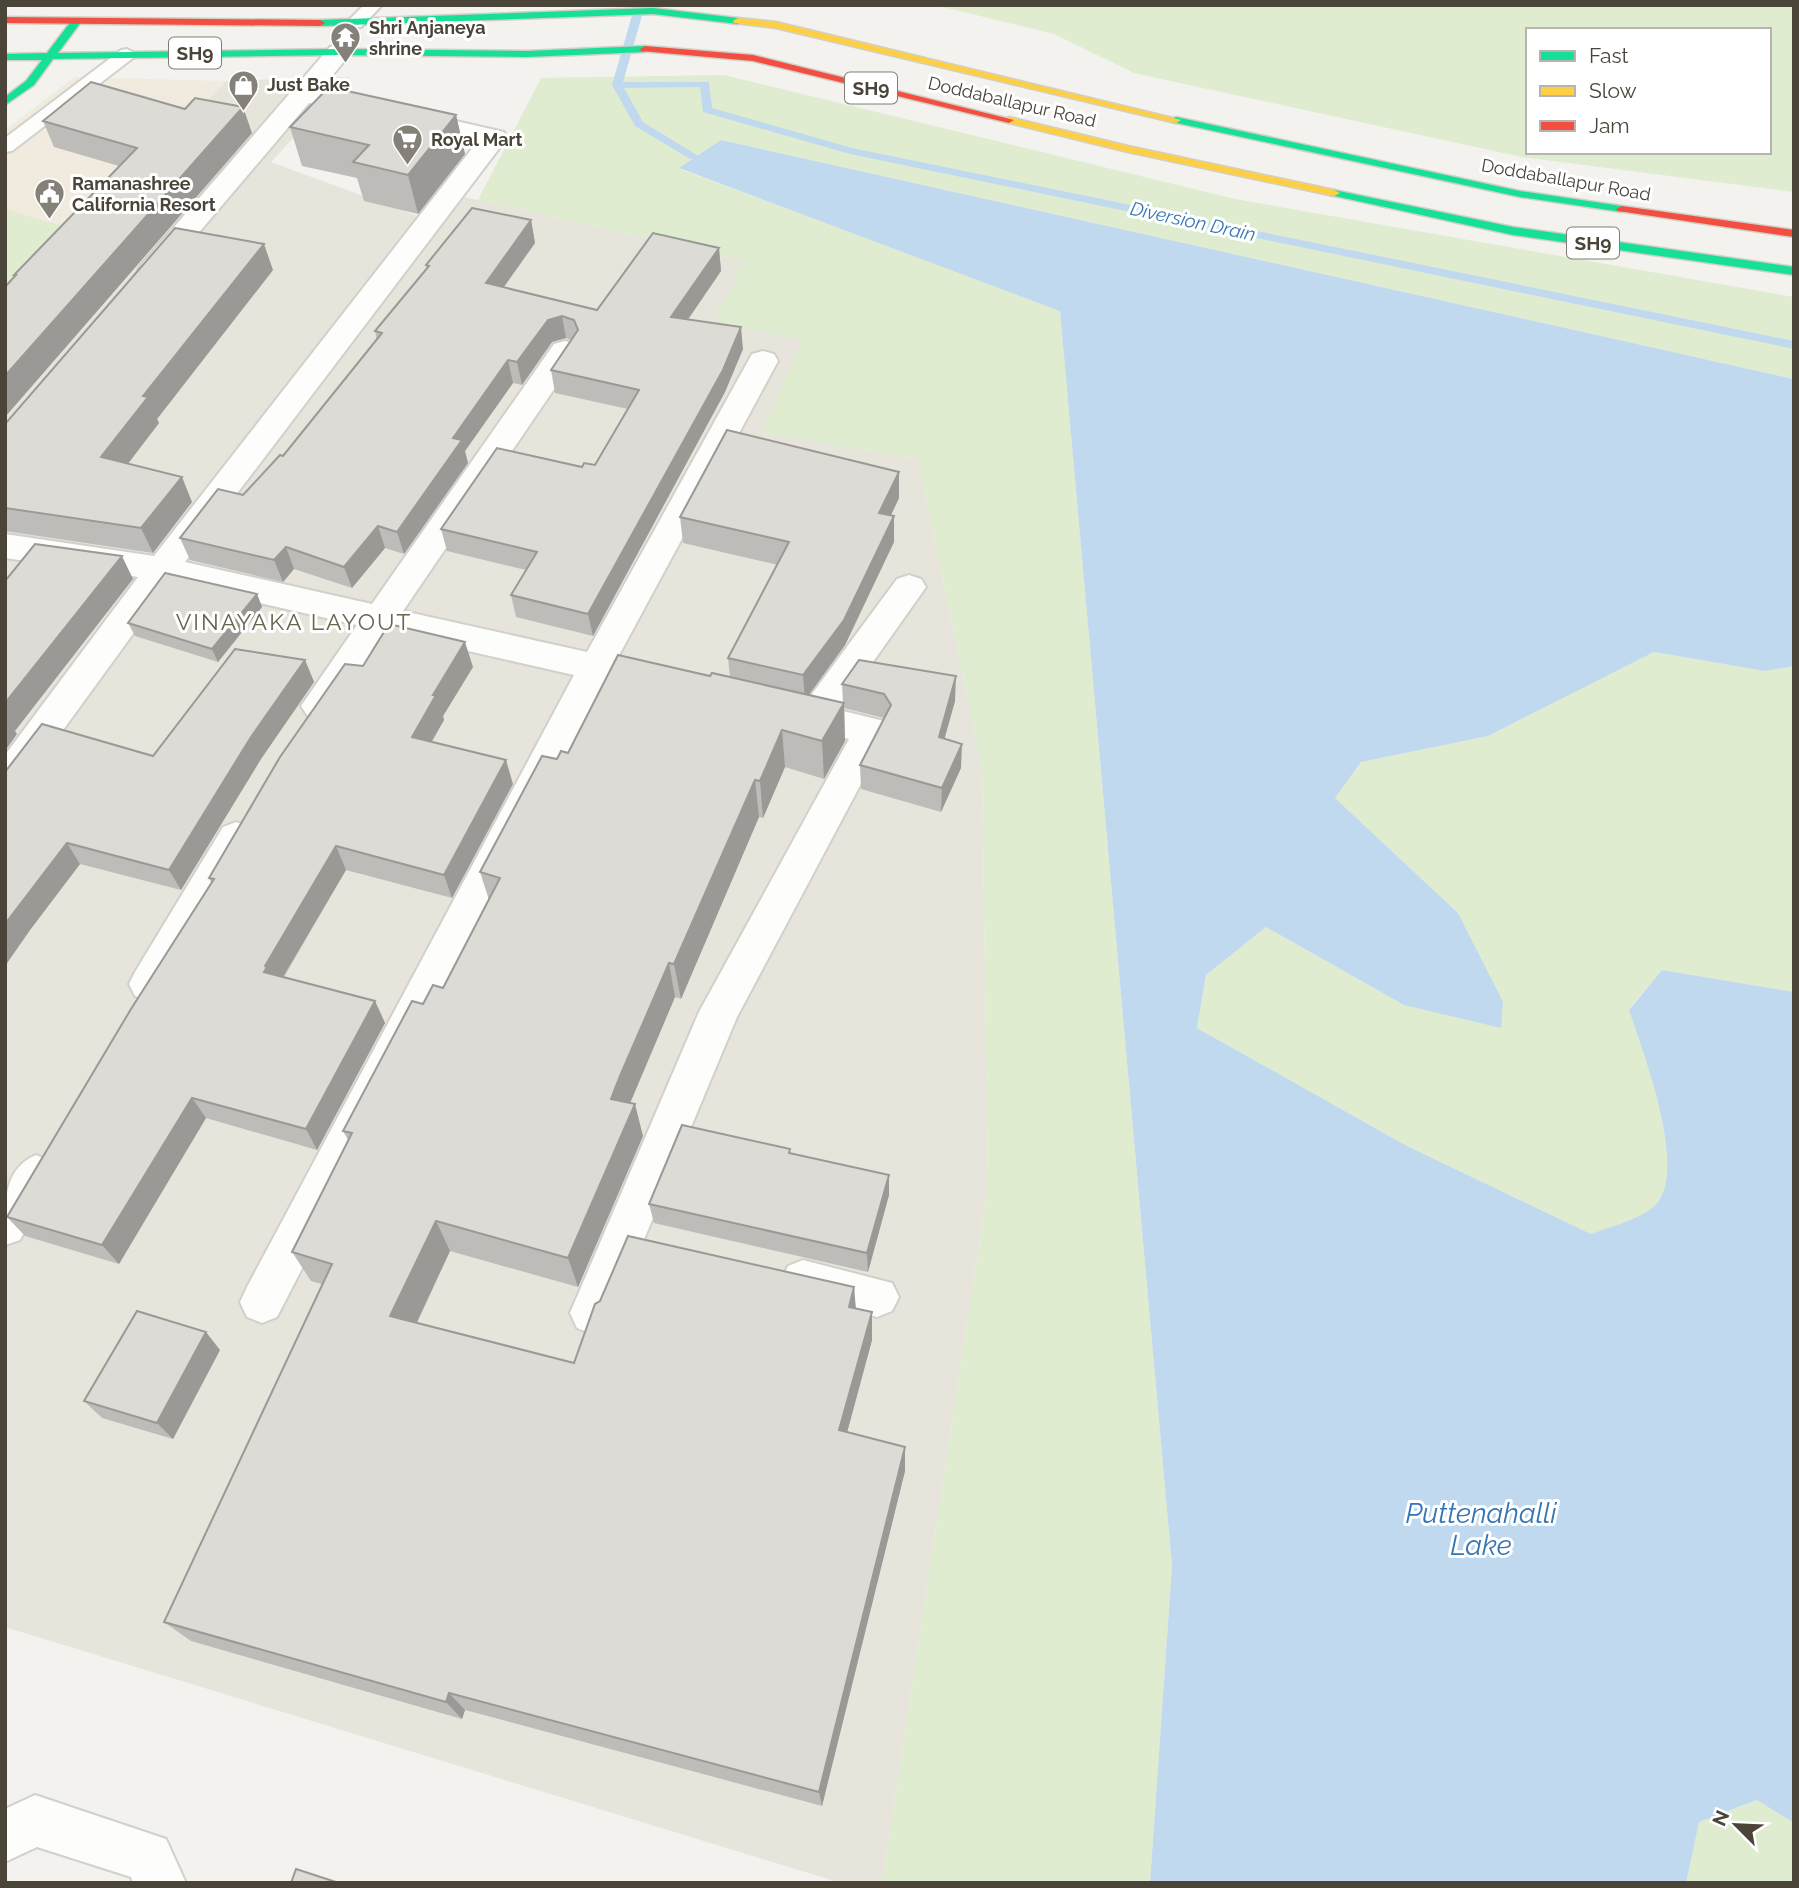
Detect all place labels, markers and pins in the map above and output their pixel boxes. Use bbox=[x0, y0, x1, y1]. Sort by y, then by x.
place label: Shri Anjaneya shrine bbox=[369, 17, 486, 59]
temple icon: Shri Anjaneya shrine bbox=[329, 21, 363, 65]
shop icon: Just Bake bbox=[227, 68, 261, 112]
place label: Just Bake bbox=[267, 74, 350, 95]
supermarket icon: Royal Mart bbox=[391, 123, 425, 167]
place label: Royal Mart bbox=[431, 129, 522, 150]
place label: Ramanashree California Resort bbox=[72, 173, 216, 215]
public building icon: Ramanashree California Resort bbox=[32, 177, 66, 221]

